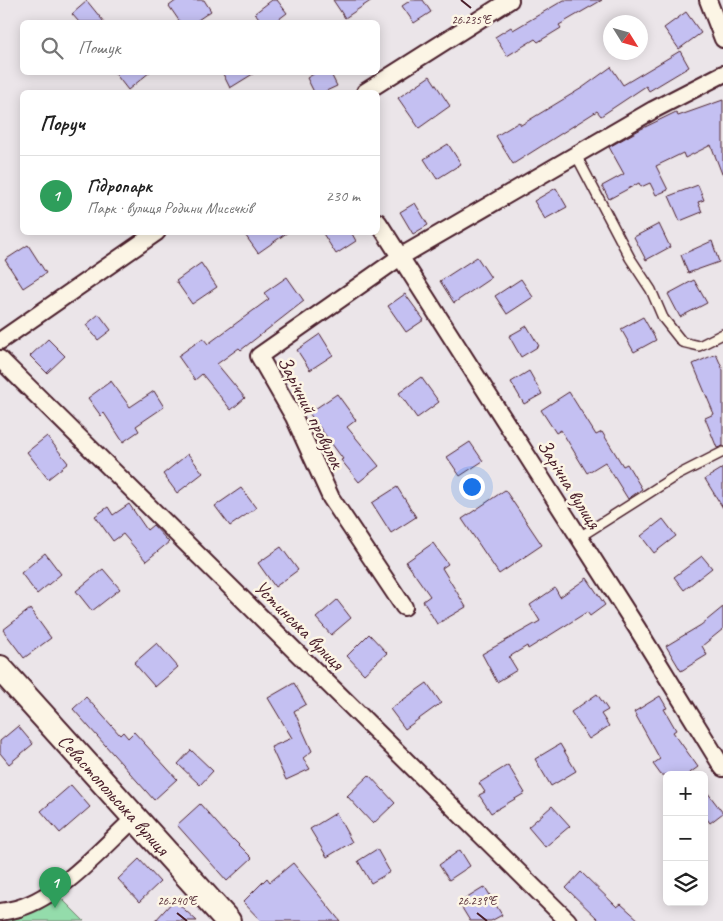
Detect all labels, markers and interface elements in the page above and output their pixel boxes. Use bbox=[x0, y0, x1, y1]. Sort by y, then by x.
text: 26.235°E bbox=[451, 12, 492, 28]
north arrow bbox=[603, 15, 648, 60]
search box bbox=[20, 20, 380, 75]
icon: search bbox=[38, 34, 66, 62]
text: Пошук bbox=[78, 36, 120, 60]
text: Поруч bbox=[40, 110, 85, 136]
text: Гідропарк bbox=[87, 174, 152, 198]
text: 1 bbox=[52, 186, 60, 206]
text: 230 m bbox=[326, 186, 360, 206]
text: Парк · вулиця Родини Мисечків bbox=[87, 198, 253, 218]
street label: Зарічний провулок bbox=[272, 352, 351, 474]
street label: Зарічна вулиця bbox=[532, 434, 607, 534]
your location bbox=[459, 474, 485, 500]
street label: Устинська вулиця bbox=[249, 575, 350, 676]
street label: Севастопольська вулиця bbox=[53, 728, 176, 861]
map controls bbox=[663, 771, 708, 906]
button: + bbox=[663, 771, 708, 816]
button: − bbox=[663, 816, 708, 861]
button: layers bbox=[663, 861, 708, 906]
pin: 1 bbox=[39, 867, 71, 908]
text: 26.240°E bbox=[157, 893, 198, 909]
text: 26.239°E bbox=[457, 893, 498, 909]

